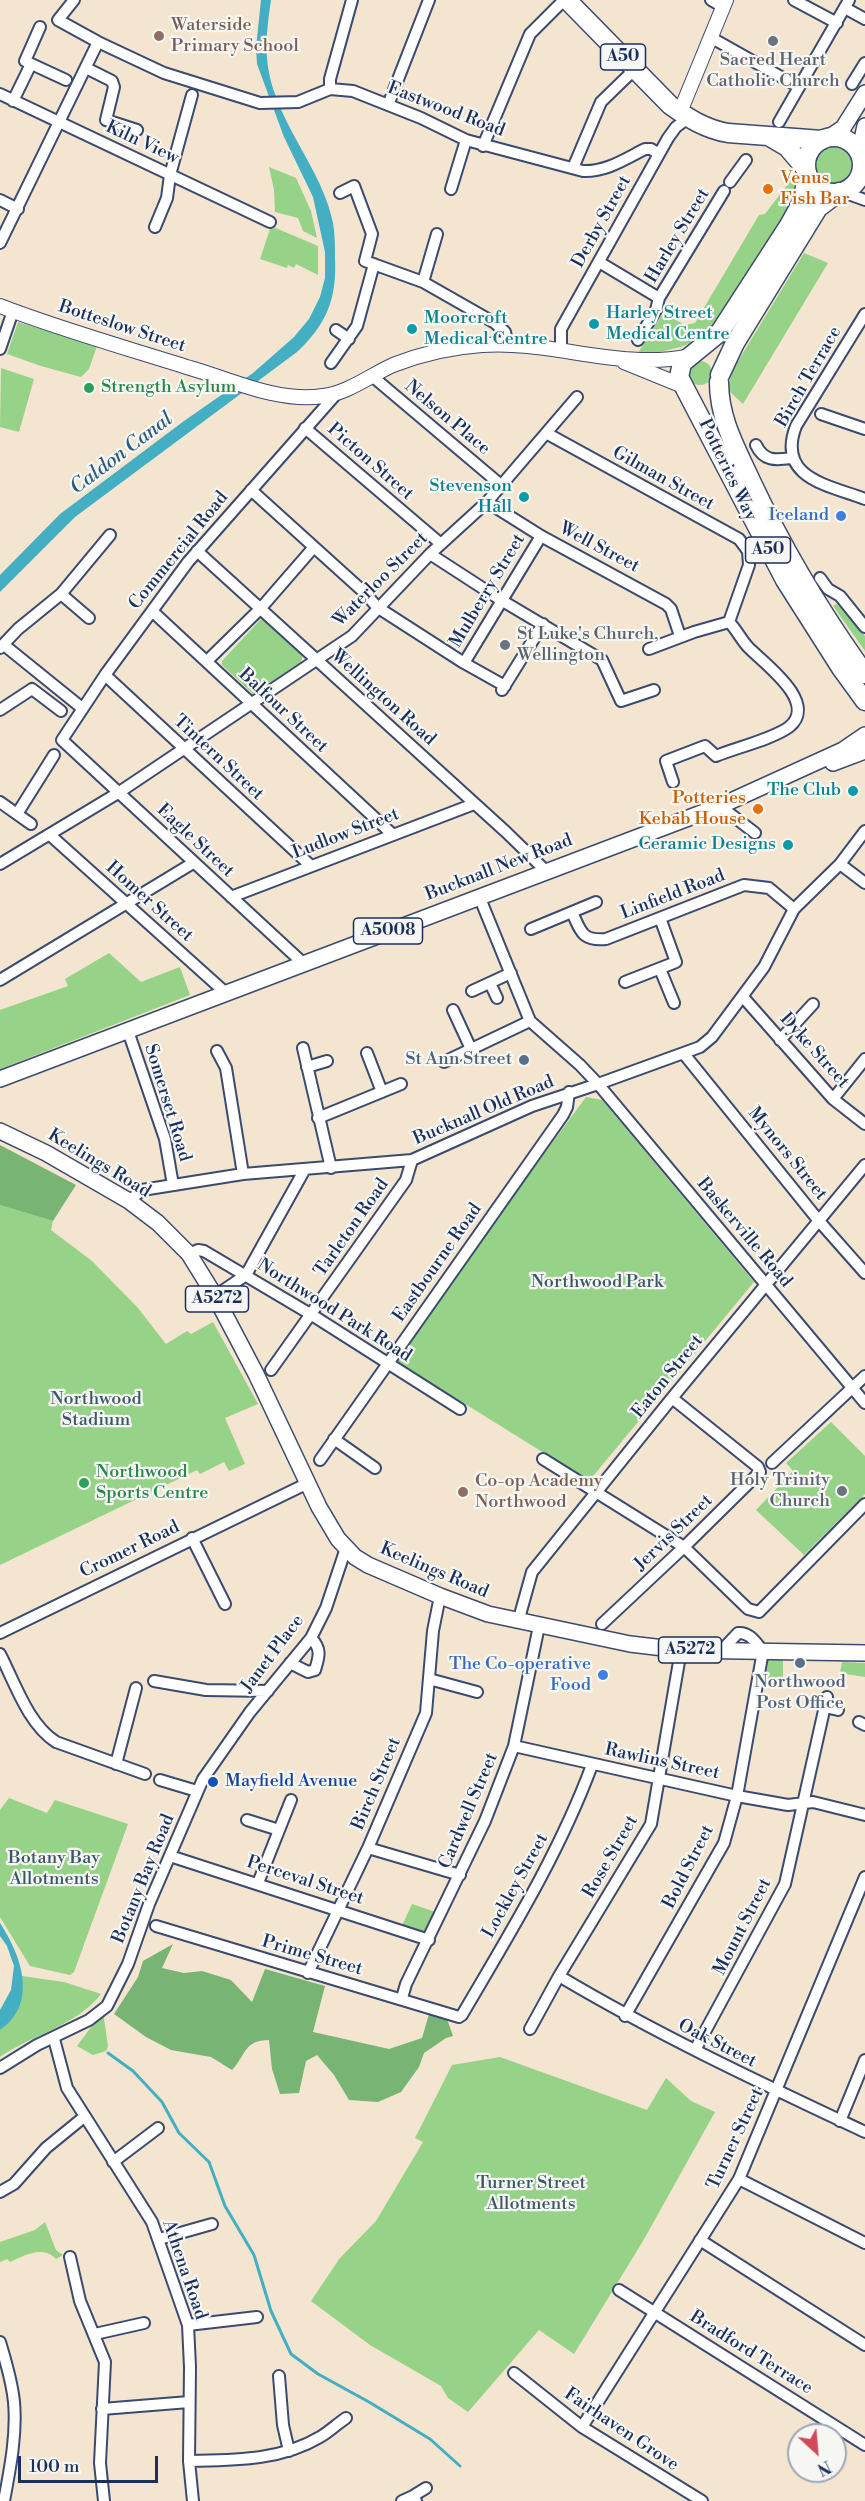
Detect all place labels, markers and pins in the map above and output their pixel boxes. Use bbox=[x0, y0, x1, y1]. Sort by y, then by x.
place label: Waterside Primary School bbox=[171, 15, 299, 57]
marker: Waterside Primary School bbox=[152, 29, 166, 43]
marker: Sacred Heart Catholic Church bbox=[766, 34, 780, 48]
place label: Sacred Heart Catholic Church bbox=[706, 50, 840, 92]
place label: Venus Fish Bar bbox=[780, 168, 849, 210]
marker: Venus Fish Bar bbox=[761, 182, 775, 196]
place label: Harley Street Medical Centre bbox=[606, 303, 730, 346]
place label: Moorcroft Medical Centre bbox=[424, 308, 548, 350]
marker: Harley Street Medical Centre bbox=[587, 317, 601, 331]
marker: Moorcroft Medical Centre bbox=[405, 322, 419, 336]
place label: Strength Asylum bbox=[101, 377, 236, 399]
marker: Strength Asylum bbox=[82, 381, 96, 395]
place label: Stevenson Hall bbox=[429, 476, 512, 518]
marker: Stevenson Hall bbox=[517, 490, 531, 504]
place label: Iceland bbox=[769, 505, 829, 527]
marker: Iceland bbox=[834, 509, 848, 523]
place label: St Luke's Church, Wellington bbox=[517, 624, 658, 666]
marker: St Luke's Church, Wellington bbox=[498, 638, 512, 652]
place label: The Club bbox=[767, 780, 841, 802]
marker: The Club bbox=[846, 784, 860, 798]
place label: Potteries Kebab House bbox=[639, 788, 746, 830]
marker: Potteries Kebab House bbox=[751, 802, 765, 816]
place label: Ceramic Designs bbox=[638, 834, 776, 856]
marker: Ceramic Designs bbox=[781, 838, 795, 852]
place label: St Ann Street bbox=[405, 1049, 512, 1071]
marker: St Ann Street bbox=[517, 1053, 531, 1067]
place label: Northwood Sports Centre bbox=[96, 1462, 208, 1504]
place label: Holy Trinity Church bbox=[730, 1470, 830, 1512]
place label: Co-op Academy Northwood bbox=[475, 1471, 603, 1514]
marker: Northwood Sports Centre bbox=[77, 1476, 91, 1490]
marker: Holy Trinity Church bbox=[835, 1484, 849, 1498]
marker: Co-op Academy Northwood bbox=[456, 1485, 470, 1499]
place label: The Co-operative Food bbox=[449, 1654, 591, 1696]
marker: Northwood Post Office bbox=[793, 1656, 807, 1670]
marker: The Co-operative Food bbox=[596, 1668, 610, 1682]
place label: Northwood Post Office bbox=[754, 1672, 846, 1714]
place label: Mayfield Avenue bbox=[225, 1771, 357, 1793]
marker: Mayfield Avenue bbox=[206, 1775, 220, 1789]

